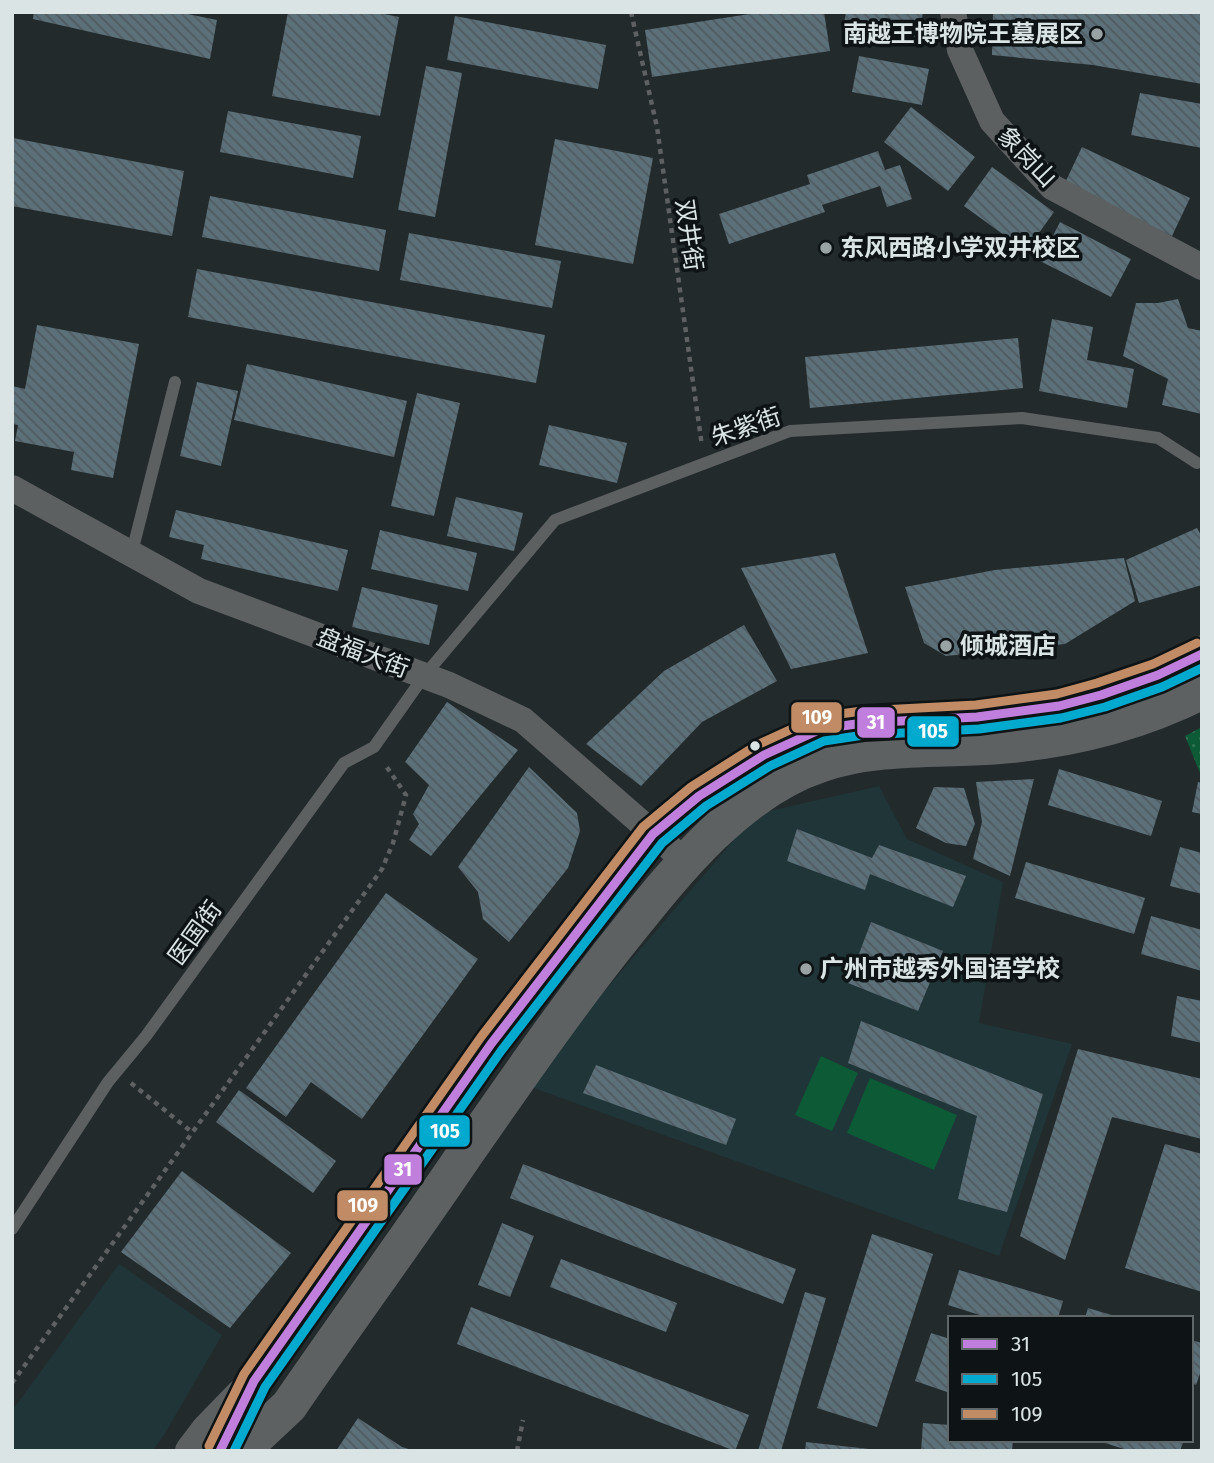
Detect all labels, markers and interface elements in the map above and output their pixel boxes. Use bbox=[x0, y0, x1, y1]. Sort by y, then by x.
place label: 南越王博物院王墓展区 bbox=[843, 20, 1083, 48]
marker: 南越王博物院王墓展区 bbox=[1089, 26, 1105, 42]
street label: 象岗山 bbox=[992, 121, 1062, 193]
street label: 双井街 bbox=[670, 197, 708, 273]
place label: 东风西路小学双井校区 bbox=[840, 234, 1080, 262]
marker: 东风西路小学双井校区 bbox=[818, 240, 834, 256]
street label: 朱紫街 bbox=[707, 402, 785, 452]
street label: 盘福大街 bbox=[313, 623, 413, 683]
place label: 倾城酒店 bbox=[960, 632, 1056, 660]
marker: 倾城酒店 bbox=[938, 638, 954, 654]
line badge: 109 bbox=[790, 701, 843, 734]
text: 109 bbox=[802, 706, 833, 729]
line badge: 31 bbox=[856, 706, 896, 739]
text: 31 bbox=[866, 711, 885, 734]
line badge: 105 bbox=[906, 715, 960, 748]
text: 105 bbox=[918, 720, 948, 743]
unlabelled marker bbox=[748, 739, 762, 753]
street label: 医国街 bbox=[163, 896, 227, 970]
place label: 广州市越秀外国语学校 bbox=[820, 955, 1060, 983]
marker: 广州市越秀外国语学校 bbox=[798, 961, 814, 977]
line badge: 105 bbox=[418, 1114, 471, 1148]
text: 105 bbox=[430, 1120, 460, 1143]
line badge: 31 bbox=[383, 1153, 423, 1186]
text: 31 bbox=[393, 1158, 412, 1181]
line badge: 109 bbox=[336, 1189, 389, 1222]
text: 109 bbox=[348, 1194, 379, 1217]
legend bbox=[948, 1316, 1193, 1442]
text: 31 bbox=[1011, 1331, 1030, 1357]
text: 105 bbox=[1011, 1366, 1042, 1392]
text: 109 bbox=[1011, 1401, 1043, 1427]

